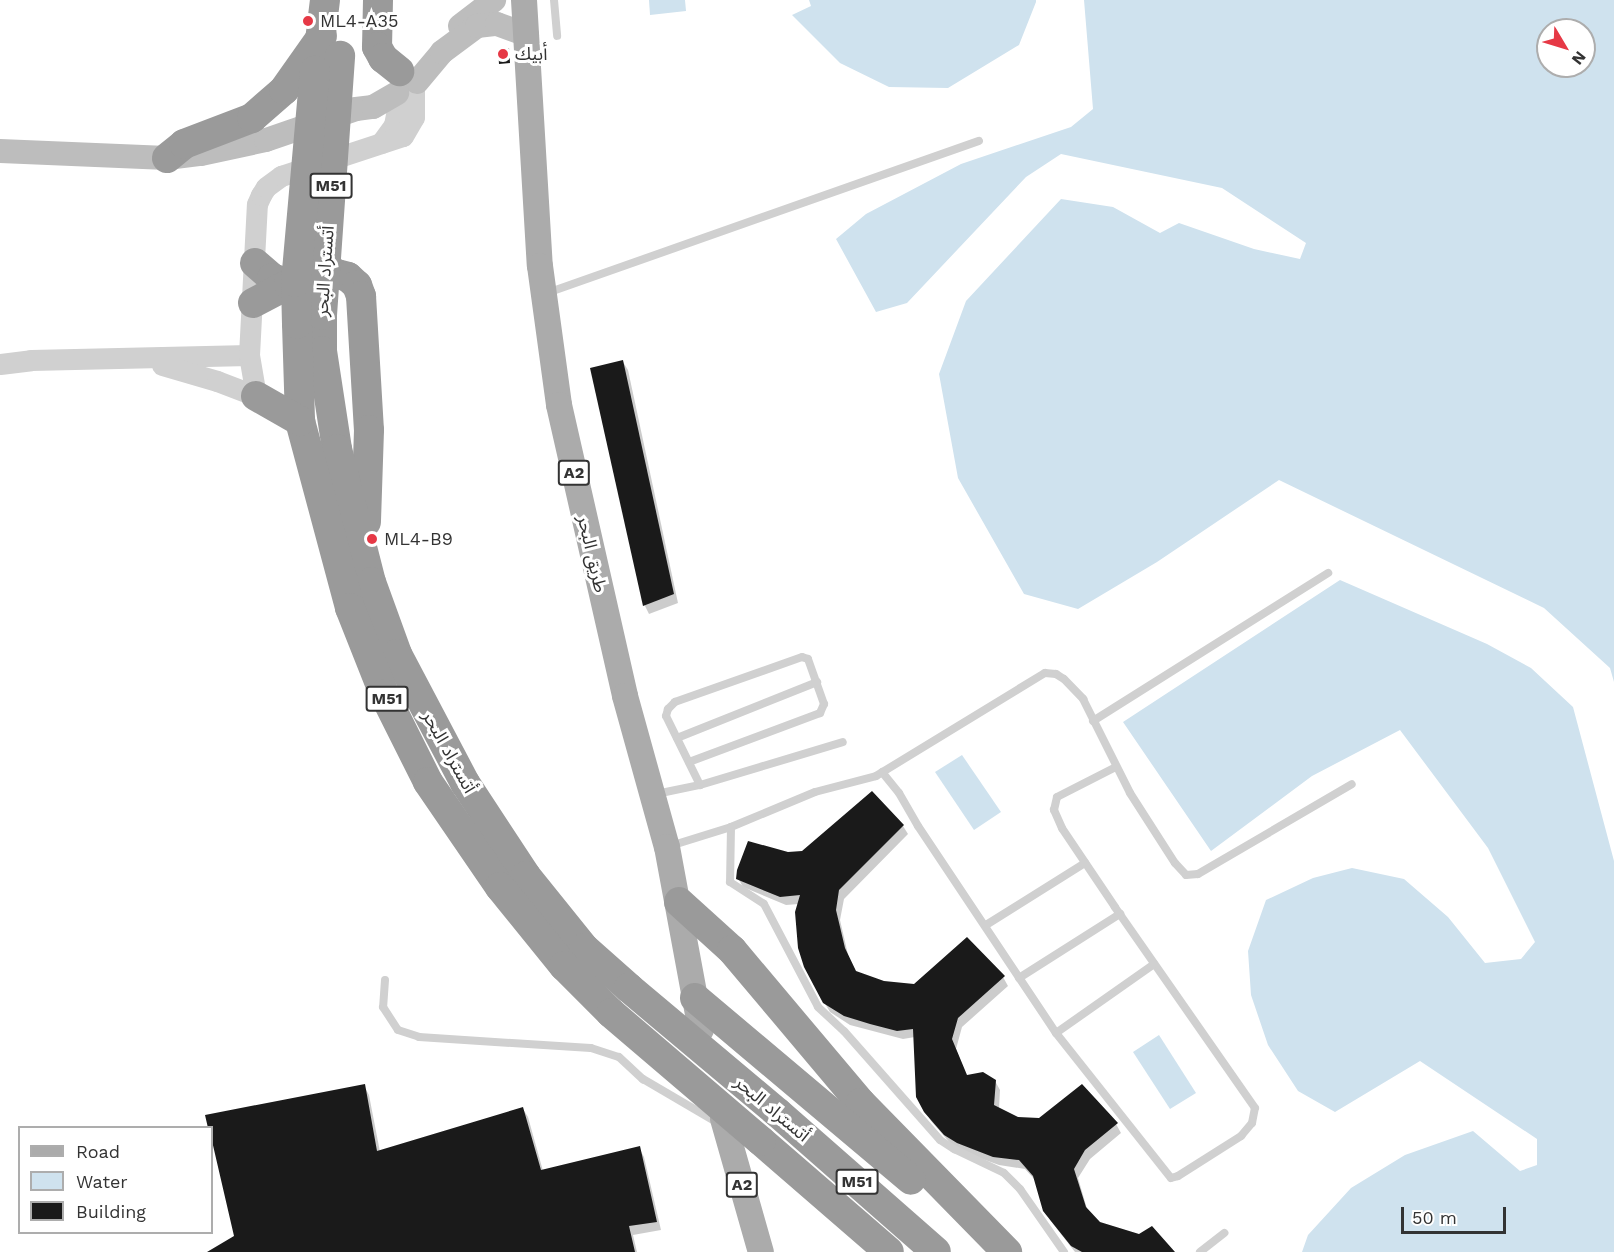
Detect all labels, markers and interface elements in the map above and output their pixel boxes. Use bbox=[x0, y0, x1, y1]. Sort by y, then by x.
place label: ML4-A35 bbox=[320, 10, 398, 32]
marker: ML4-A35 bbox=[301, 14, 315, 28]
north arrow bbox=[1536, 18, 1596, 78]
place label: أبيك bbox=[515, 43, 547, 65]
marker: أبيك bbox=[496, 47, 510, 61]
text: N bbox=[1568, 48, 1590, 69]
road number: M51 bbox=[308, 173, 354, 199]
street label: أتستراد البحر bbox=[311, 225, 339, 317]
road number: A2 bbox=[558, 460, 590, 486]
street label: طريق البحر bbox=[573, 513, 611, 595]
place label: ML4-B9 bbox=[384, 528, 453, 550]
marker: ML4-B9 bbox=[365, 532, 379, 546]
road number: M51 bbox=[364, 686, 410, 712]
street label: أتستراد البحر bbox=[417, 707, 481, 797]
street label: أتستراد البحر bbox=[730, 1071, 814, 1147]
legend bbox=[18, 1126, 213, 1234]
text: Road bbox=[76, 1141, 120, 1162]
road number: M51 bbox=[834, 1169, 880, 1195]
text: Water bbox=[76, 1171, 128, 1192]
road number: A2 bbox=[726, 1172, 758, 1198]
scale bar bbox=[1404, 1195, 1509, 1233]
text: Building bbox=[76, 1201, 146, 1222]
text: 50 m bbox=[1412, 1207, 1457, 1228]

